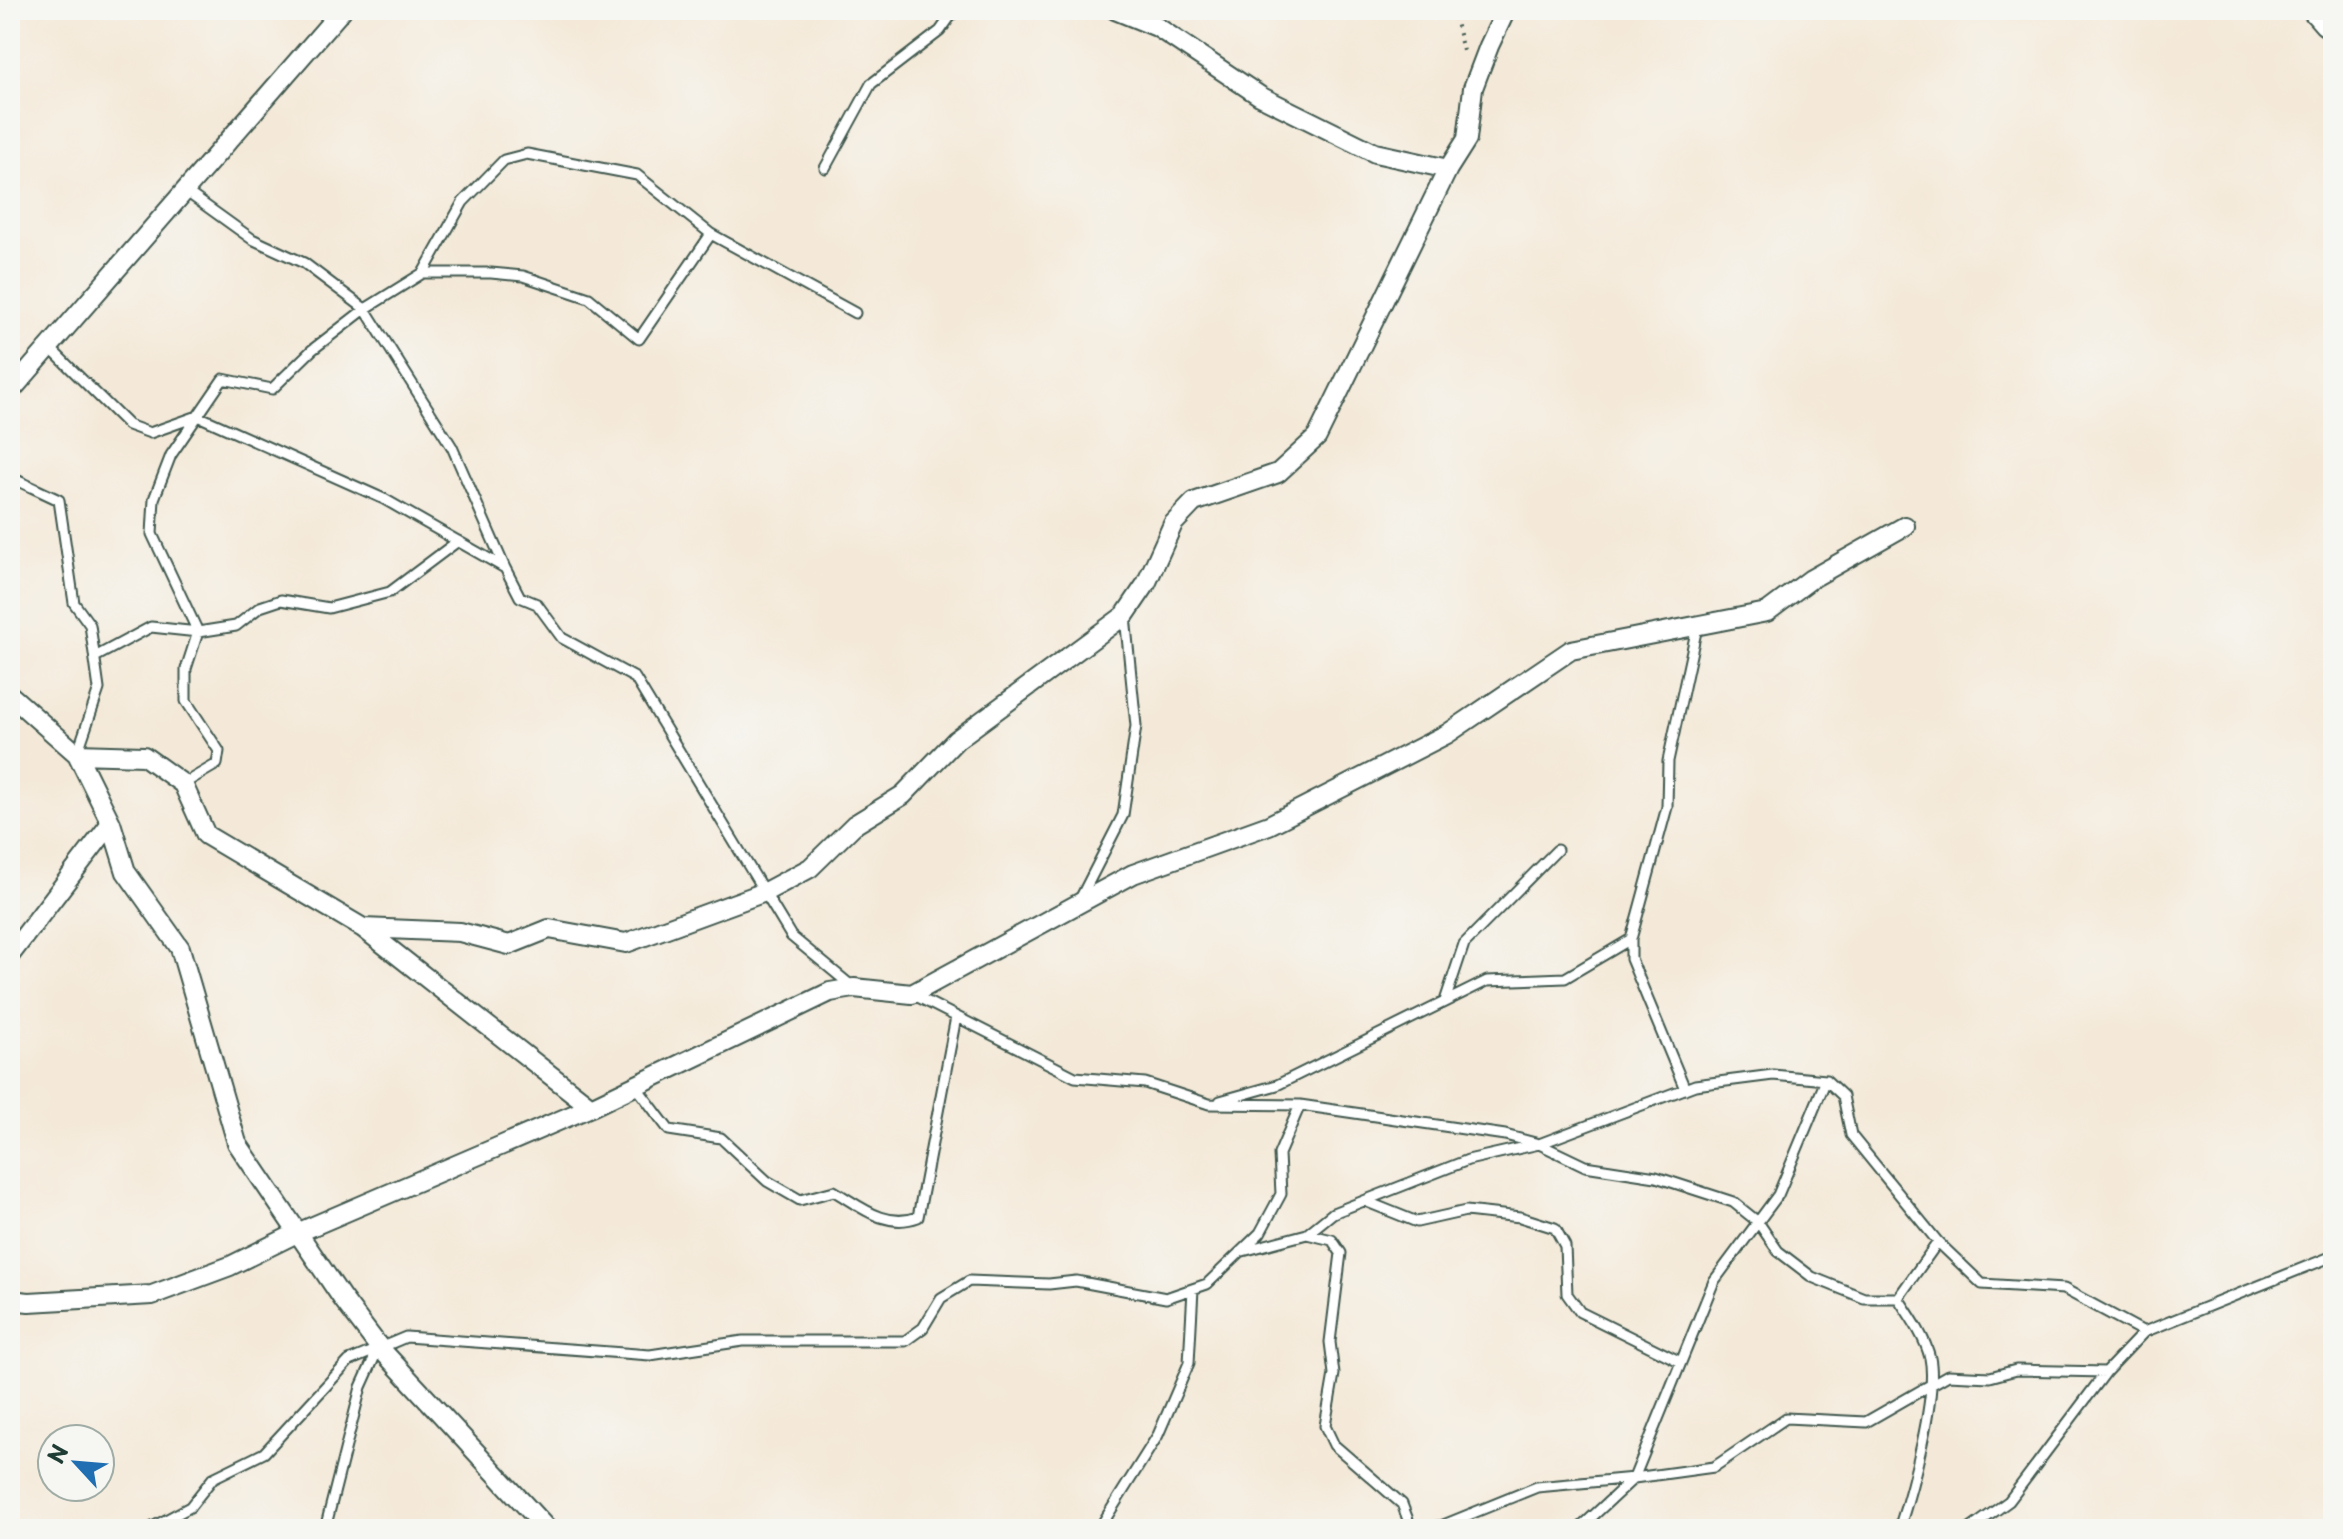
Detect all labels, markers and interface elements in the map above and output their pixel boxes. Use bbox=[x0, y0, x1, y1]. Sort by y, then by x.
north arrow bbox=[36, 1423, 116, 1503]
text: N bbox=[38, 1439, 75, 1469]

